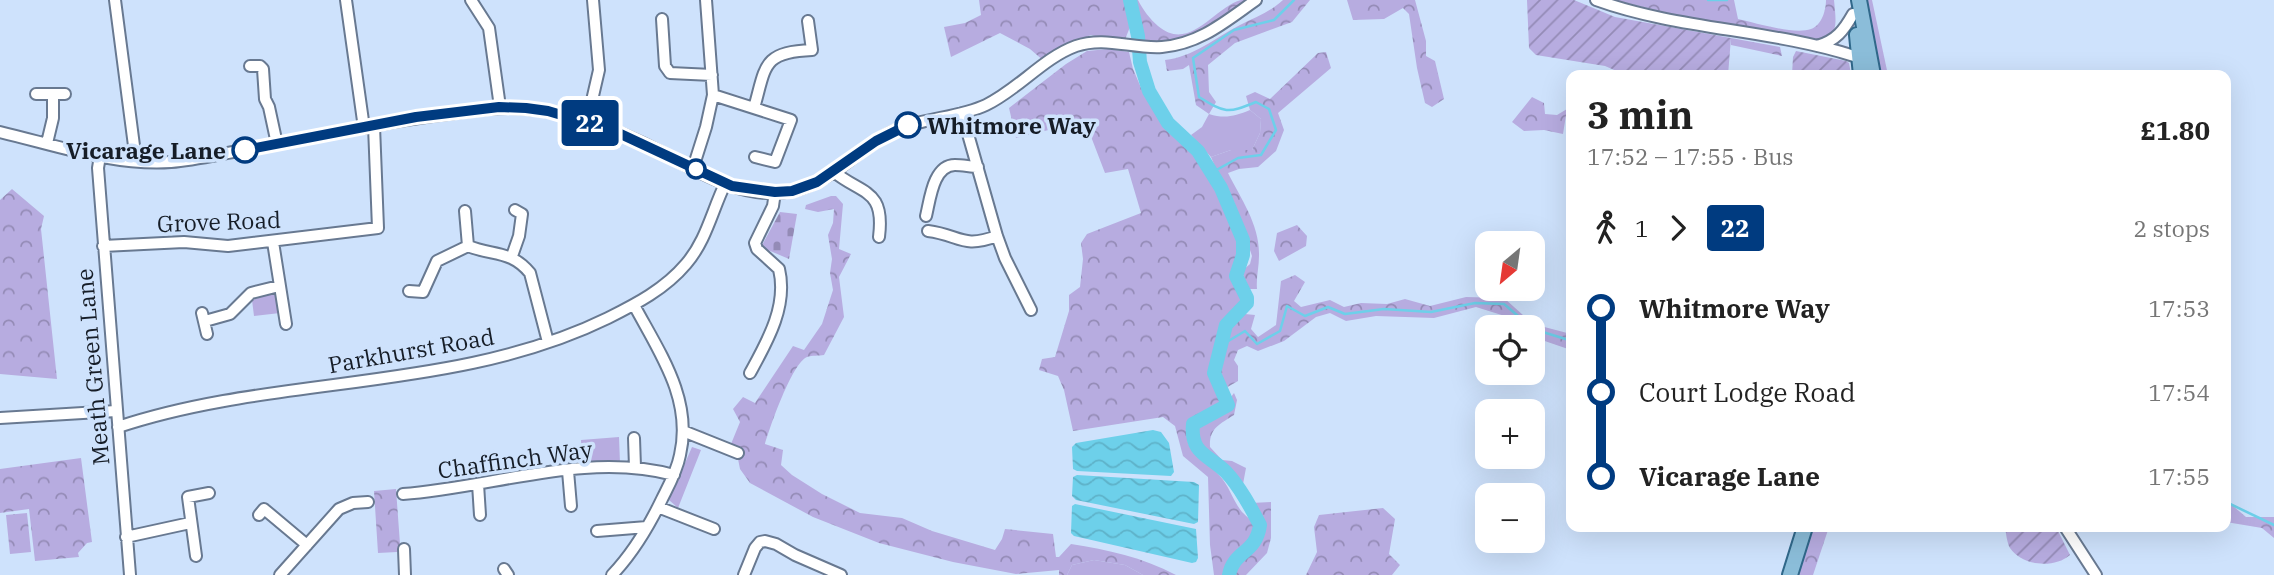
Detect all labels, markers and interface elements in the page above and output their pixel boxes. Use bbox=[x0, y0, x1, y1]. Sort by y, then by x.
text: 3 min bbox=[1587, 90, 1693, 139]
line badge: 22 bbox=[558, 100, 622, 146]
text: 22 bbox=[576, 107, 604, 139]
place label: Whitmore Way bbox=[927, 110, 1096, 140]
marker: Whitmore Way bbox=[895, 112, 921, 138]
text: £1.80 bbox=[2140, 113, 2210, 147]
place label: Vicarage Lane bbox=[66, 135, 226, 165]
marker: Vicarage Lane bbox=[232, 137, 258, 163]
text: 17:52 – 17:55 · Bus bbox=[1587, 141, 1794, 171]
unlabelled marker bbox=[686, 159, 706, 179]
street label: Grove Road bbox=[156, 204, 282, 238]
icon: walk bbox=[1587, 209, 1625, 247]
icon: forward bbox=[1659, 209, 1697, 247]
text: 22 bbox=[1721, 212, 1750, 244]
text: 1 bbox=[1635, 213, 1649, 243]
text: 2 stops bbox=[2133, 213, 2210, 243]
north arrow bbox=[1475, 231, 1545, 301]
map controls bbox=[1475, 231, 1545, 553]
street label: Meath Green Lane bbox=[68, 267, 116, 467]
text: Whitmore Way bbox=[1639, 291, 1830, 325]
text: 17:53 bbox=[2148, 293, 2210, 323]
button: locate bbox=[1475, 315, 1545, 385]
street label: Parkhurst Road bbox=[325, 321, 497, 379]
text: Court Lodge Road bbox=[1639, 375, 1856, 409]
text: 17:54 bbox=[2148, 377, 2210, 407]
button: + bbox=[1475, 399, 1545, 469]
street label: Chaffinch Way bbox=[436, 433, 595, 485]
text: Vicarage Lane bbox=[1639, 459, 1820, 493]
text: 17:55 bbox=[2148, 461, 2210, 491]
button: − bbox=[1475, 483, 1545, 553]

